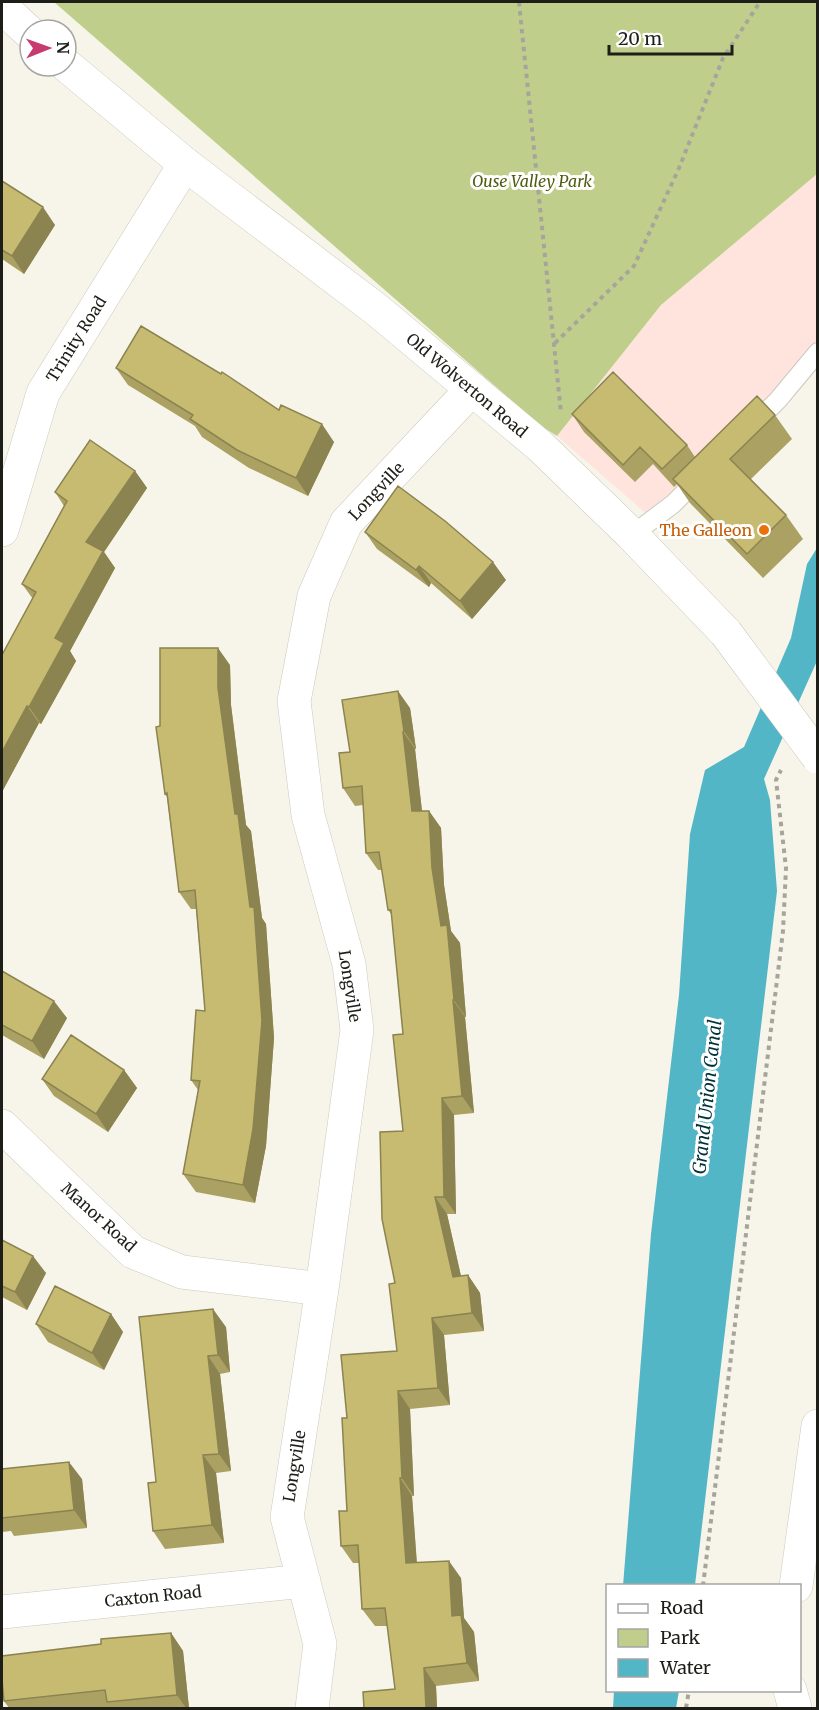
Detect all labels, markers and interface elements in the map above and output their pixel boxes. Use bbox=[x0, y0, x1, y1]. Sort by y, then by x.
north arrow bbox=[18, 18, 78, 78]
scale bar bbox=[609, 18, 732, 56]
text: 20 m bbox=[618, 27, 662, 50]
text: N bbox=[53, 41, 73, 55]
park label: Ouse Valley Park bbox=[472, 171, 592, 191]
street label: Trinity Road bbox=[42, 292, 110, 386]
street label: Old Wolverton Road bbox=[402, 329, 532, 442]
street label: Longville bbox=[344, 458, 408, 524]
place label: The Galleon bbox=[659, 520, 752, 540]
marker: The Galleon bbox=[757, 523, 771, 537]
street label: Longville bbox=[334, 949, 366, 1023]
water label: Grand Union Canal bbox=[687, 1019, 727, 1175]
street label: Manor Road bbox=[57, 1178, 141, 1256]
street label: Longville bbox=[278, 1429, 310, 1503]
street label: Caxton Road bbox=[104, 1581, 203, 1611]
legend bbox=[606, 1584, 801, 1692]
text: Road bbox=[660, 1596, 704, 1619]
text: Park bbox=[660, 1626, 701, 1649]
text: Water bbox=[659, 1656, 711, 1679]

